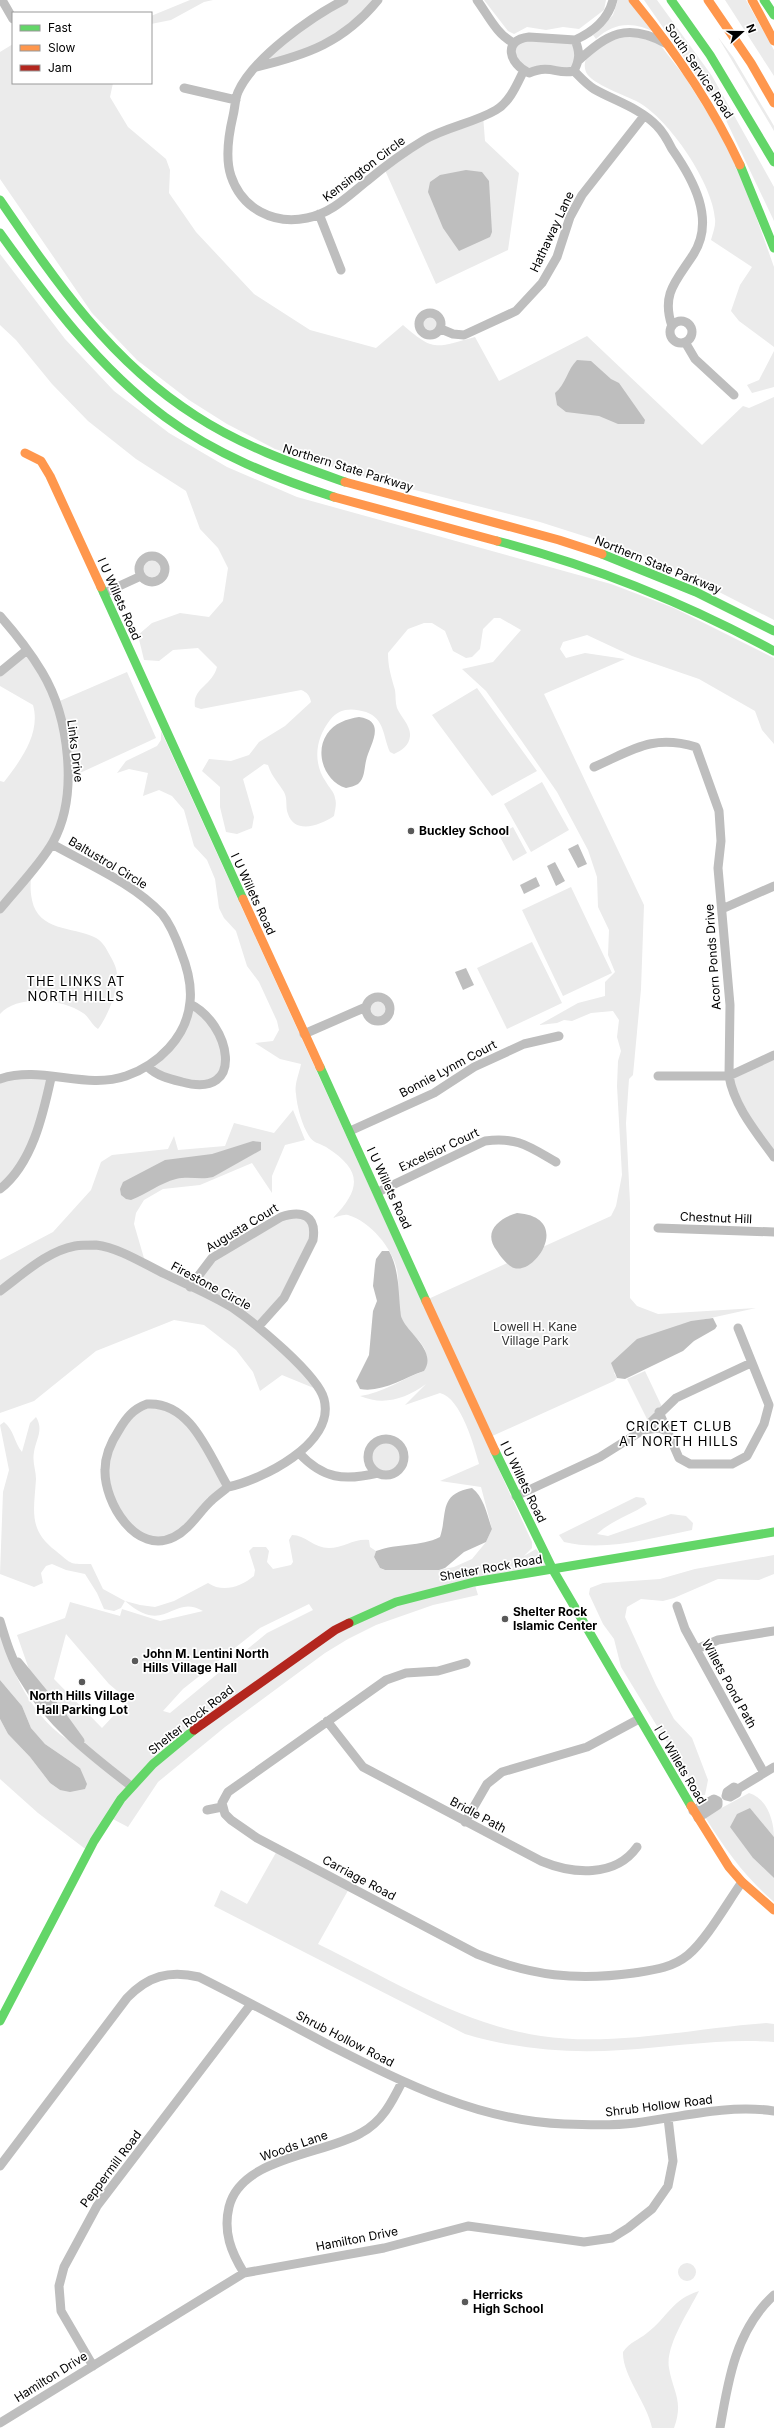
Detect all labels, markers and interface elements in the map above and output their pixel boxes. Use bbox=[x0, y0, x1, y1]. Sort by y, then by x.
legend bbox=[12, 12, 152, 84]
north arrow bbox=[722, 12, 762, 52]
text: Fast bbox=[48, 20, 72, 35]
street label: South Service Road bbox=[662, 20, 737, 121]
text: N bbox=[743, 22, 759, 35]
text: Slow bbox=[48, 40, 76, 55]
text: Jam bbox=[48, 60, 72, 75]
street label: Kensington Circle bbox=[319, 133, 408, 205]
street label: Hathaway Lane bbox=[526, 189, 577, 275]
street label: Northern State Parkway bbox=[281, 441, 415, 495]
street label: Northern State Parkway bbox=[593, 532, 724, 597]
street label: I U Willets Road bbox=[95, 555, 144, 642]
street label: Links Drive bbox=[64, 719, 87, 783]
place label: Buckley School bbox=[419, 823, 509, 838]
marker: Buckley School bbox=[406, 826, 416, 836]
street label: Baltustrol Circle bbox=[66, 833, 150, 892]
street label: I U Willets Road bbox=[228, 850, 279, 937]
street label: Acorn Ponds Drive bbox=[701, 904, 724, 1011]
district label: THE LINKS AT NORTH HILLS bbox=[26, 973, 126, 1004]
street label: Bonnie Lynm Court bbox=[397, 1037, 499, 1101]
street label: Excelsior Court bbox=[397, 1124, 481, 1175]
street label: I U Willets Road bbox=[364, 1144, 415, 1231]
street label: Augusta Court bbox=[203, 1200, 281, 1255]
street label: Chestnut Hill bbox=[680, 1209, 752, 1226]
street label: Firestone Circle bbox=[168, 1258, 254, 1313]
park label: Lowell H. Kane Village Park bbox=[493, 1319, 577, 1348]
district label: CRICKET CLUB AT NORTH HILLS bbox=[619, 1418, 739, 1449]
street label: I U Willets Road bbox=[497, 1439, 550, 1525]
street label: Shelter Rock Road bbox=[438, 1551, 543, 1584]
place label: Shelter Rock Islamic Center bbox=[513, 1604, 597, 1633]
marker: Shelter Rock Islamic Center bbox=[500, 1614, 510, 1624]
street label: Willets Pond Path bbox=[699, 1637, 760, 1731]
place label: John M. Lentini North Hills Village Hall bbox=[143, 1646, 269, 1675]
marker: John M. Lentini North Hills Village Hall bbox=[130, 1656, 140, 1666]
marker: North Hills Village Hall Parking Lot bbox=[77, 1677, 87, 1687]
street label: Shelter Rock Road bbox=[145, 1682, 236, 1758]
place label: North Hills Village Hall Parking Lot bbox=[29, 1688, 135, 1717]
street label: I U Willets Road bbox=[651, 1723, 710, 1807]
street label: Bridle Path bbox=[448, 1793, 509, 1836]
street label: Carriage Road bbox=[320, 1852, 399, 1903]
street label: Shrub Hollow Road bbox=[294, 2007, 397, 2070]
street label: Shrub Hollow Road bbox=[604, 2091, 714, 2120]
street label: Peppermill Road bbox=[77, 2127, 144, 2210]
street label: Woods Lane bbox=[258, 2127, 330, 2164]
street label: Hamilton Drive bbox=[315, 2223, 399, 2254]
place label: Herricks High School bbox=[473, 2287, 543, 2316]
marker: Herricks High School bbox=[460, 2297, 470, 2307]
street label: Hamilton Drive bbox=[11, 2348, 90, 2405]

